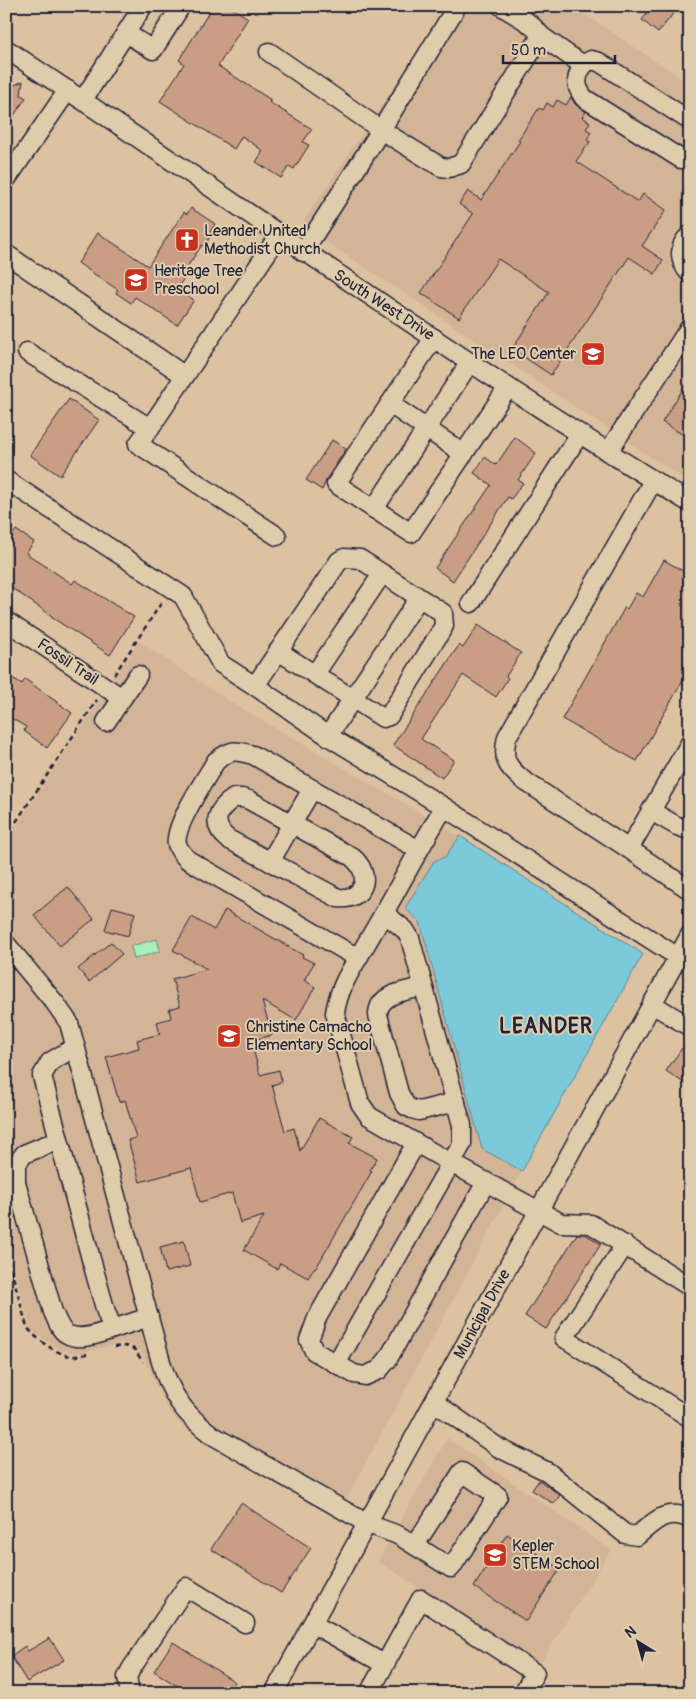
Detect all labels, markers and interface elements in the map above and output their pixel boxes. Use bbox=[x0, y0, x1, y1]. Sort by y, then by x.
scale bar bbox=[503, 32, 616, 64]
text: 50 m bbox=[511, 41, 546, 60]
place label: Leander United Methodist Church bbox=[204, 221, 321, 259]
church icon: Leander United Methodist Church bbox=[174, 227, 200, 253]
place label: Heritage Tree Preschool bbox=[154, 261, 243, 299]
street label: South West Drive bbox=[330, 265, 438, 345]
school or university icon: Heritage Tree Preschool bbox=[123, 267, 149, 293]
school or university icon: The LEO Center bbox=[580, 341, 606, 367]
place label: The LEO Center bbox=[471, 344, 576, 364]
street label: Fossil Trail bbox=[33, 634, 103, 690]
district label: LEANDER bbox=[499, 1013, 593, 1040]
place label: Christine Camacho Elementary School bbox=[246, 1017, 372, 1055]
school or university icon: Christine Camacho Elementary School bbox=[216, 1023, 242, 1049]
street label: Municipal Drive bbox=[449, 1266, 515, 1362]
place label: Kepler STEM School bbox=[512, 1536, 599, 1574]
school or university icon: Kepler STEM School bbox=[482, 1542, 508, 1568]
north arrow bbox=[614, 1616, 664, 1666]
text: N bbox=[622, 1622, 639, 1642]

